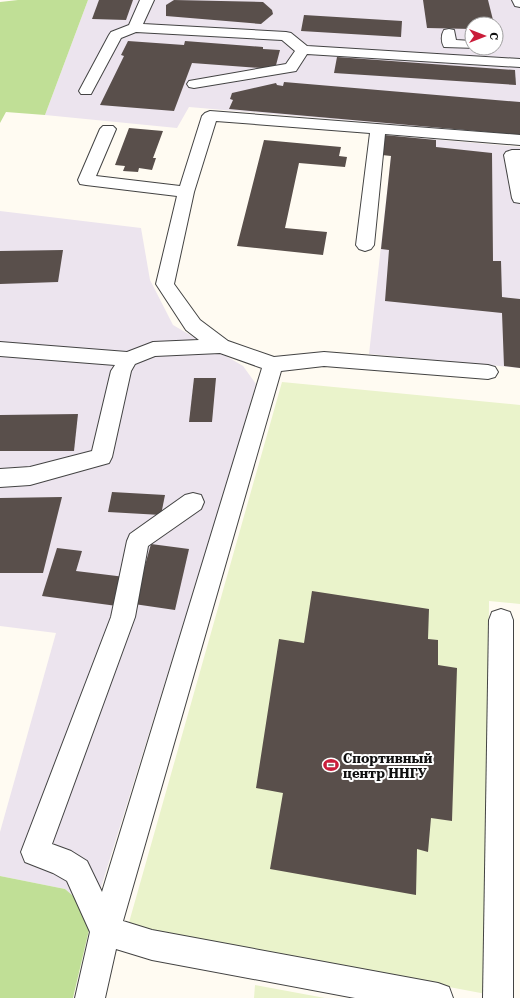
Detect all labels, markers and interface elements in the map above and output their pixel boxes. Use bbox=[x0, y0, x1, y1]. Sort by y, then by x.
north arrow bbox=[464, 16, 504, 56]
text: С bbox=[487, 32, 500, 40]
place label: Спортивный центр ННГУ bbox=[343, 751, 432, 781]
sports icon: Спортивный центр ННГУ bbox=[322, 756, 340, 774]

